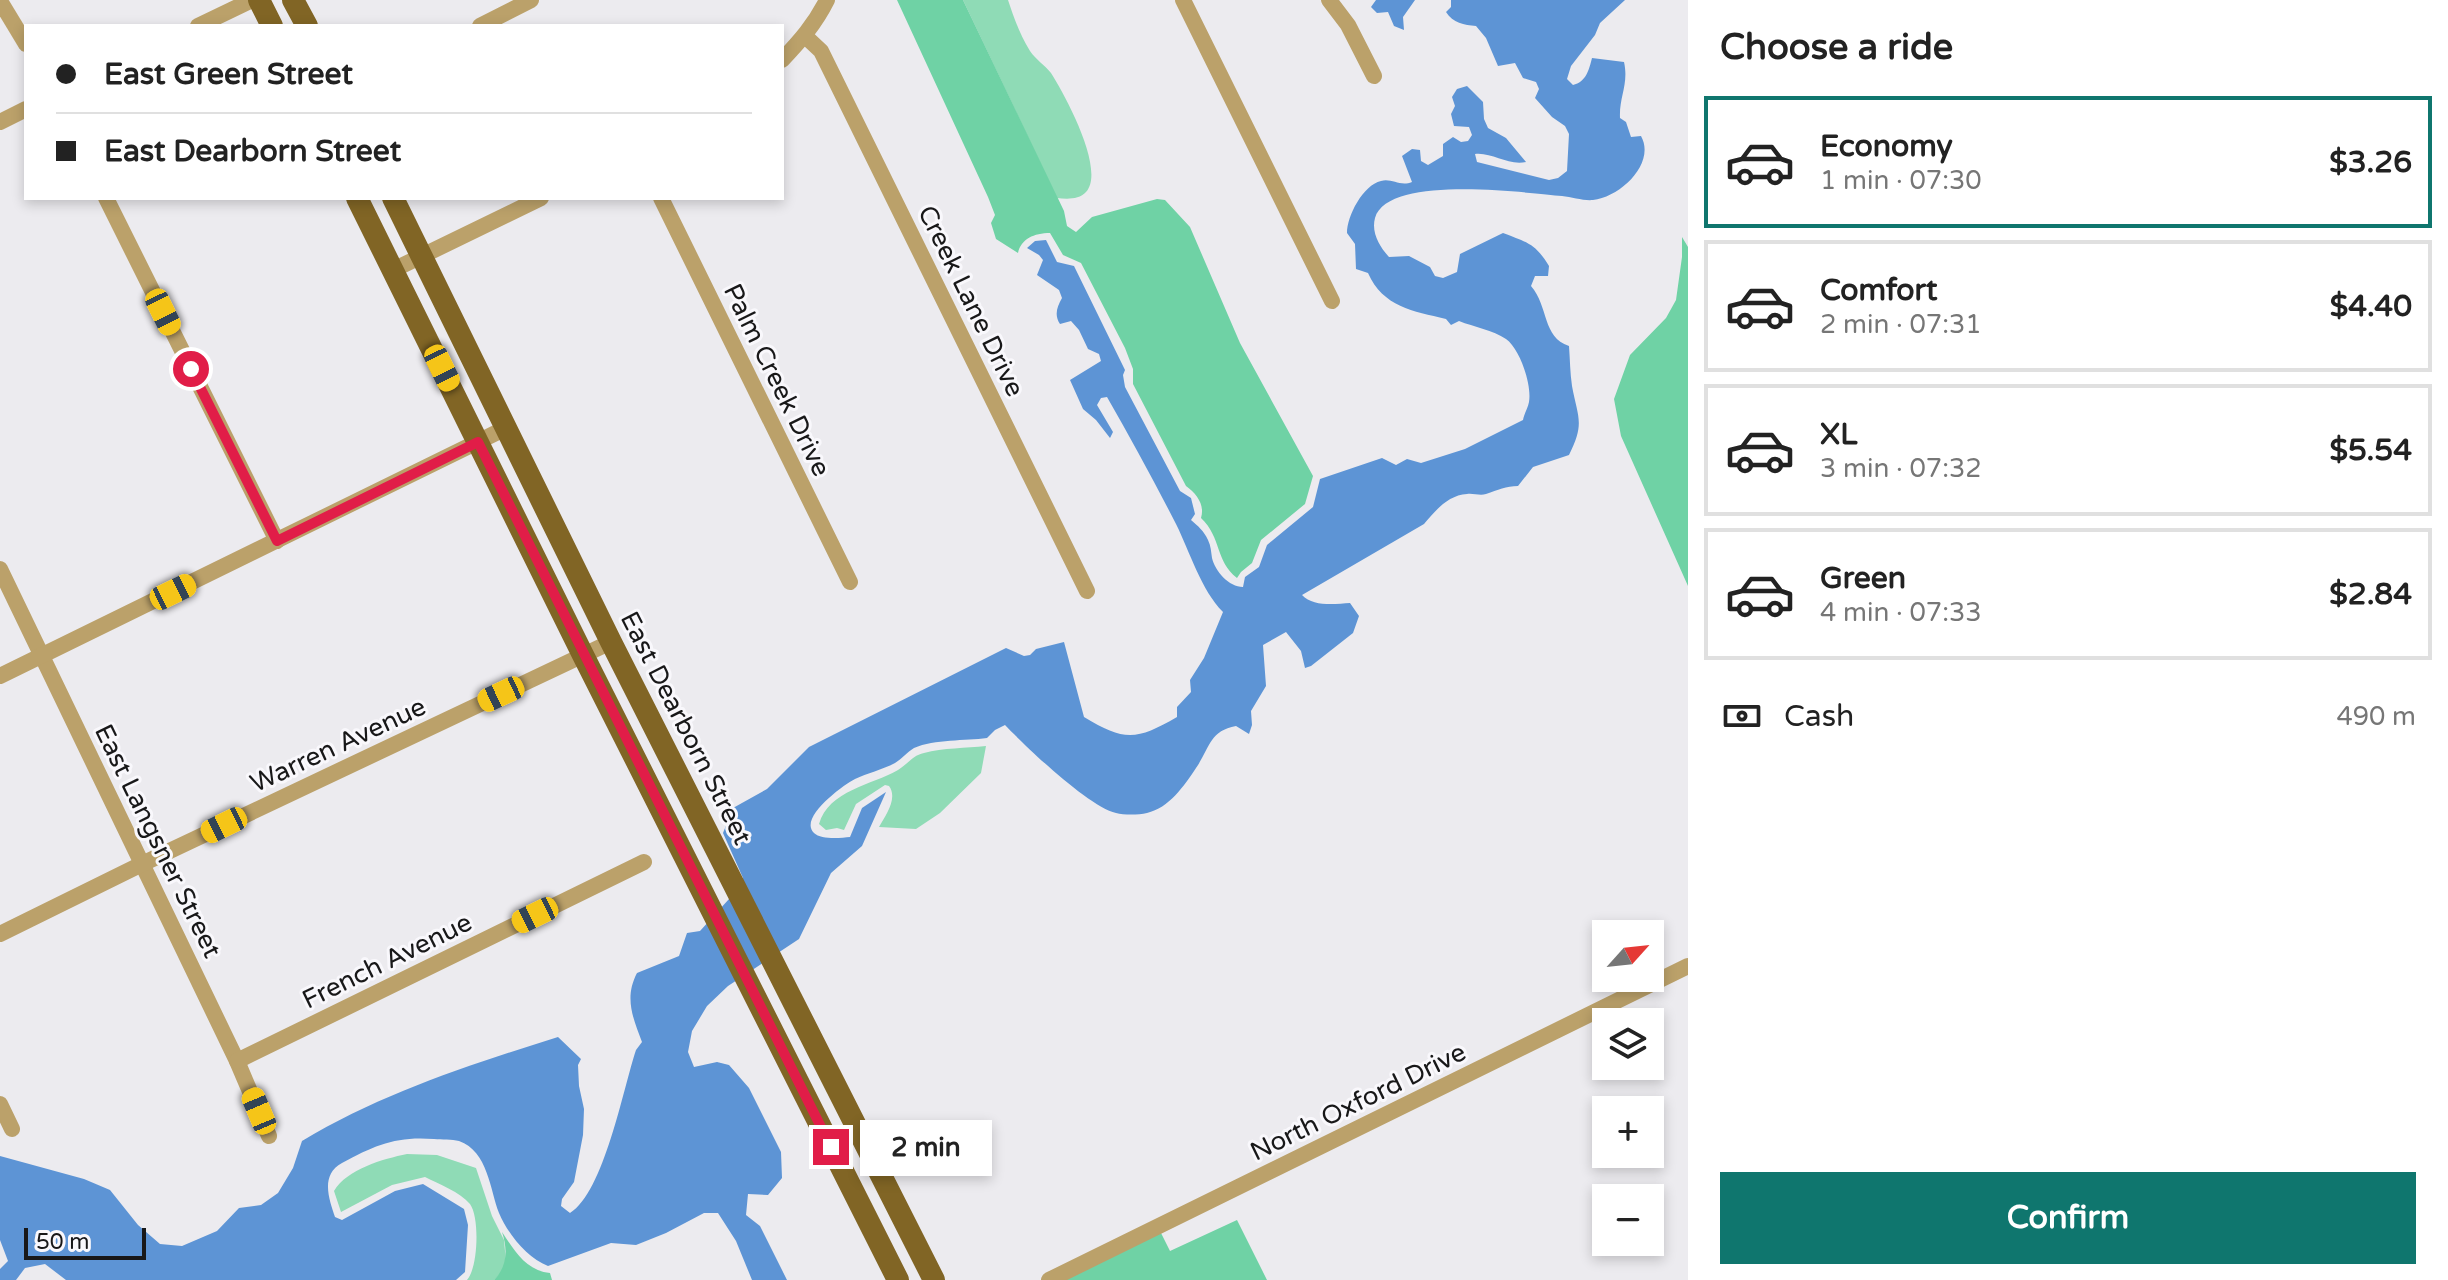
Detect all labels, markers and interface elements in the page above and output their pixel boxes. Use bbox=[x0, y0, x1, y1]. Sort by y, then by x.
text: Choose a ride bbox=[1720, 26, 1953, 69]
text: East Green Street bbox=[104, 56, 353, 93]
icon: car bbox=[1724, 126, 1796, 198]
text: Economy bbox=[1820, 128, 1953, 165]
text: East Dearborn Street bbox=[104, 133, 401, 170]
text: $3.26 bbox=[2329, 144, 2412, 181]
text: 1 min · 07:30 bbox=[1820, 165, 1982, 196]
street label: Creek Lane Drive bbox=[911, 200, 1031, 402]
icon: car bbox=[1724, 270, 1796, 342]
text: Comfort bbox=[1820, 272, 1938, 309]
street label: Palm Creek Drive bbox=[717, 279, 837, 481]
car bbox=[142, 285, 184, 339]
text: $4.40 bbox=[2330, 288, 2412, 325]
text: 2 min · 07:31 bbox=[1820, 309, 1982, 340]
car bbox=[421, 341, 463, 395]
route start bbox=[173, 351, 209, 387]
icon: car bbox=[1724, 414, 1796, 486]
text: XL bbox=[1820, 416, 1857, 453]
text: $5.54 bbox=[2330, 432, 2412, 469]
text: 3 min · 07:32 bbox=[1820, 453, 1982, 484]
icon: car bbox=[1724, 558, 1796, 630]
text: Green bbox=[1820, 560, 1906, 597]
car bbox=[146, 571, 200, 613]
text: $2.84 bbox=[2329, 576, 2412, 613]
text: 4 min · 07:33 bbox=[1820, 597, 1982, 628]
street label: East Dearborn Street bbox=[614, 606, 758, 850]
car bbox=[474, 673, 528, 715]
street label: Warren Avenue bbox=[245, 691, 431, 799]
icon: cash bbox=[1720, 694, 1764, 738]
text: Cash bbox=[1784, 698, 1854, 735]
text: 490 m bbox=[2336, 701, 2416, 732]
street label: East Langsner Street bbox=[88, 719, 228, 963]
car bbox=[197, 804, 251, 846]
car bbox=[508, 894, 562, 936]
street label: French Avenue bbox=[297, 907, 477, 1015]
north arrow bbox=[1592, 920, 1664, 992]
map controls bbox=[1592, 920, 1664, 1256]
button: layers bbox=[1592, 1008, 1664, 1080]
street label: North Oxford Drive bbox=[1245, 1036, 1471, 1168]
car bbox=[239, 1084, 279, 1138]
button: + bbox=[1592, 1096, 1664, 1168]
callout: 2 min bbox=[859, 1119, 991, 1175]
route end bbox=[813, 1129, 849, 1165]
text: 2 min bbox=[891, 1132, 961, 1163]
button: Confirm bbox=[1720, 1172, 2416, 1264]
button: − bbox=[1592, 1184, 1664, 1256]
scale bar bbox=[24, 1224, 146, 1260]
text: 50 m bbox=[36, 1229, 90, 1255]

